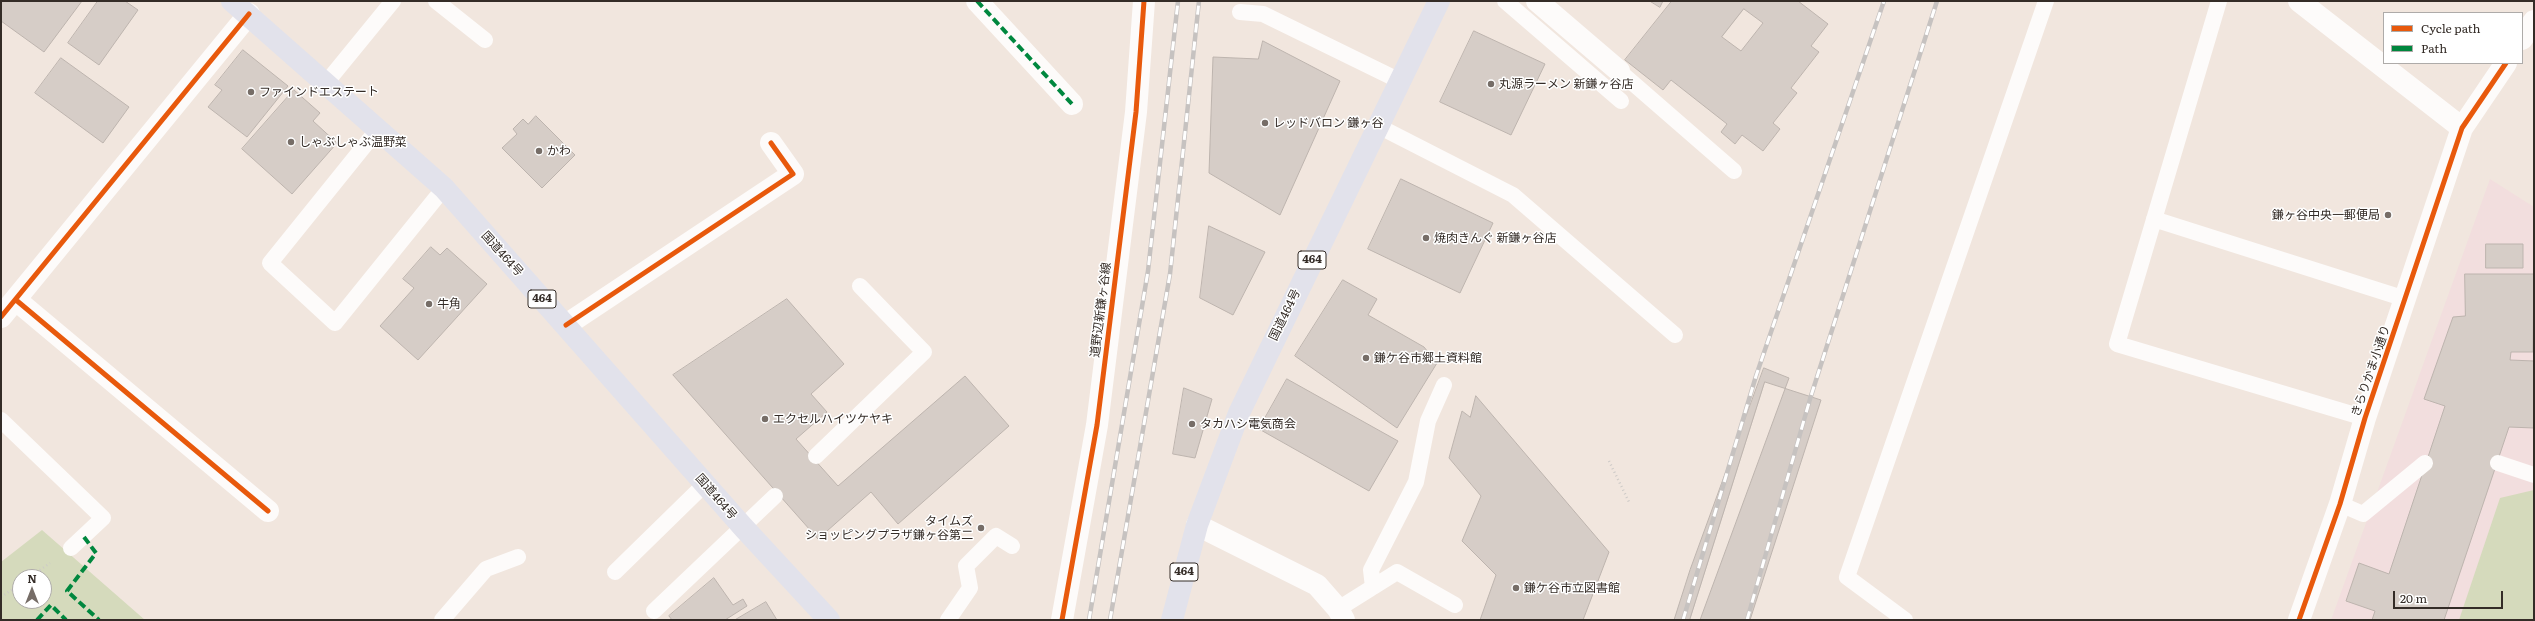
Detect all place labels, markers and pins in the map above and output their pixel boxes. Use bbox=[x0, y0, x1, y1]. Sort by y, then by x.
place label: 丸源ラーメン 新鎌ヶ谷店 bbox=[1499, 77, 1633, 91]
marker: 丸源ラーメン 新鎌ヶ谷店 bbox=[1486, 79, 1496, 89]
place label: ファインドエステート bbox=[259, 85, 379, 99]
marker: ファインドエステート bbox=[246, 87, 256, 97]
place label: レッドバロン 鎌ヶ谷 bbox=[1273, 116, 1383, 130]
marker: レッドバロン 鎌ヶ谷 bbox=[1260, 118, 1270, 128]
place label: しゃぶしゃぶ温野菜 bbox=[299, 135, 407, 149]
marker: しゃぶしゃぶ温野菜 bbox=[286, 137, 296, 147]
place label: かわ bbox=[547, 144, 571, 158]
marker: かわ bbox=[534, 146, 544, 156]
place label: 鎌ヶ谷中央一郵便局 bbox=[2272, 208, 2380, 222]
marker: 鎌ヶ谷中央一郵便局 bbox=[2383, 210, 2393, 220]
place label: 焼肉きんぐ 新鎌ヶ谷店 bbox=[1434, 231, 1556, 245]
marker: 焼肉きんぐ 新鎌ヶ谷店 bbox=[1421, 233, 1431, 243]
place label: 牛角 bbox=[437, 297, 461, 311]
marker: 牛角 bbox=[424, 299, 434, 309]
place label: 鎌ケ谷市郷土資料館 bbox=[1374, 351, 1482, 365]
marker: 鎌ケ谷市郷土資料館 bbox=[1361, 353, 1371, 363]
place label: エクセルハイツケヤキ bbox=[773, 412, 893, 426]
marker: エクセルハイツケヤキ bbox=[760, 414, 770, 424]
place label: タカハシ電気商会 bbox=[1200, 417, 1296, 431]
marker: タカハシ電気商会 bbox=[1187, 419, 1197, 429]
place label: タイムズ ショッピングプラザ鎌ヶ谷第二 bbox=[805, 514, 973, 542]
marker: タイムズ ショッピングプラザ鎌ヶ谷第二 bbox=[976, 523, 986, 533]
place label: 鎌ケ谷市立図書館 bbox=[1524, 581, 1620, 595]
marker: 鎌ケ谷市立図書館 bbox=[1511, 583, 1521, 593]

